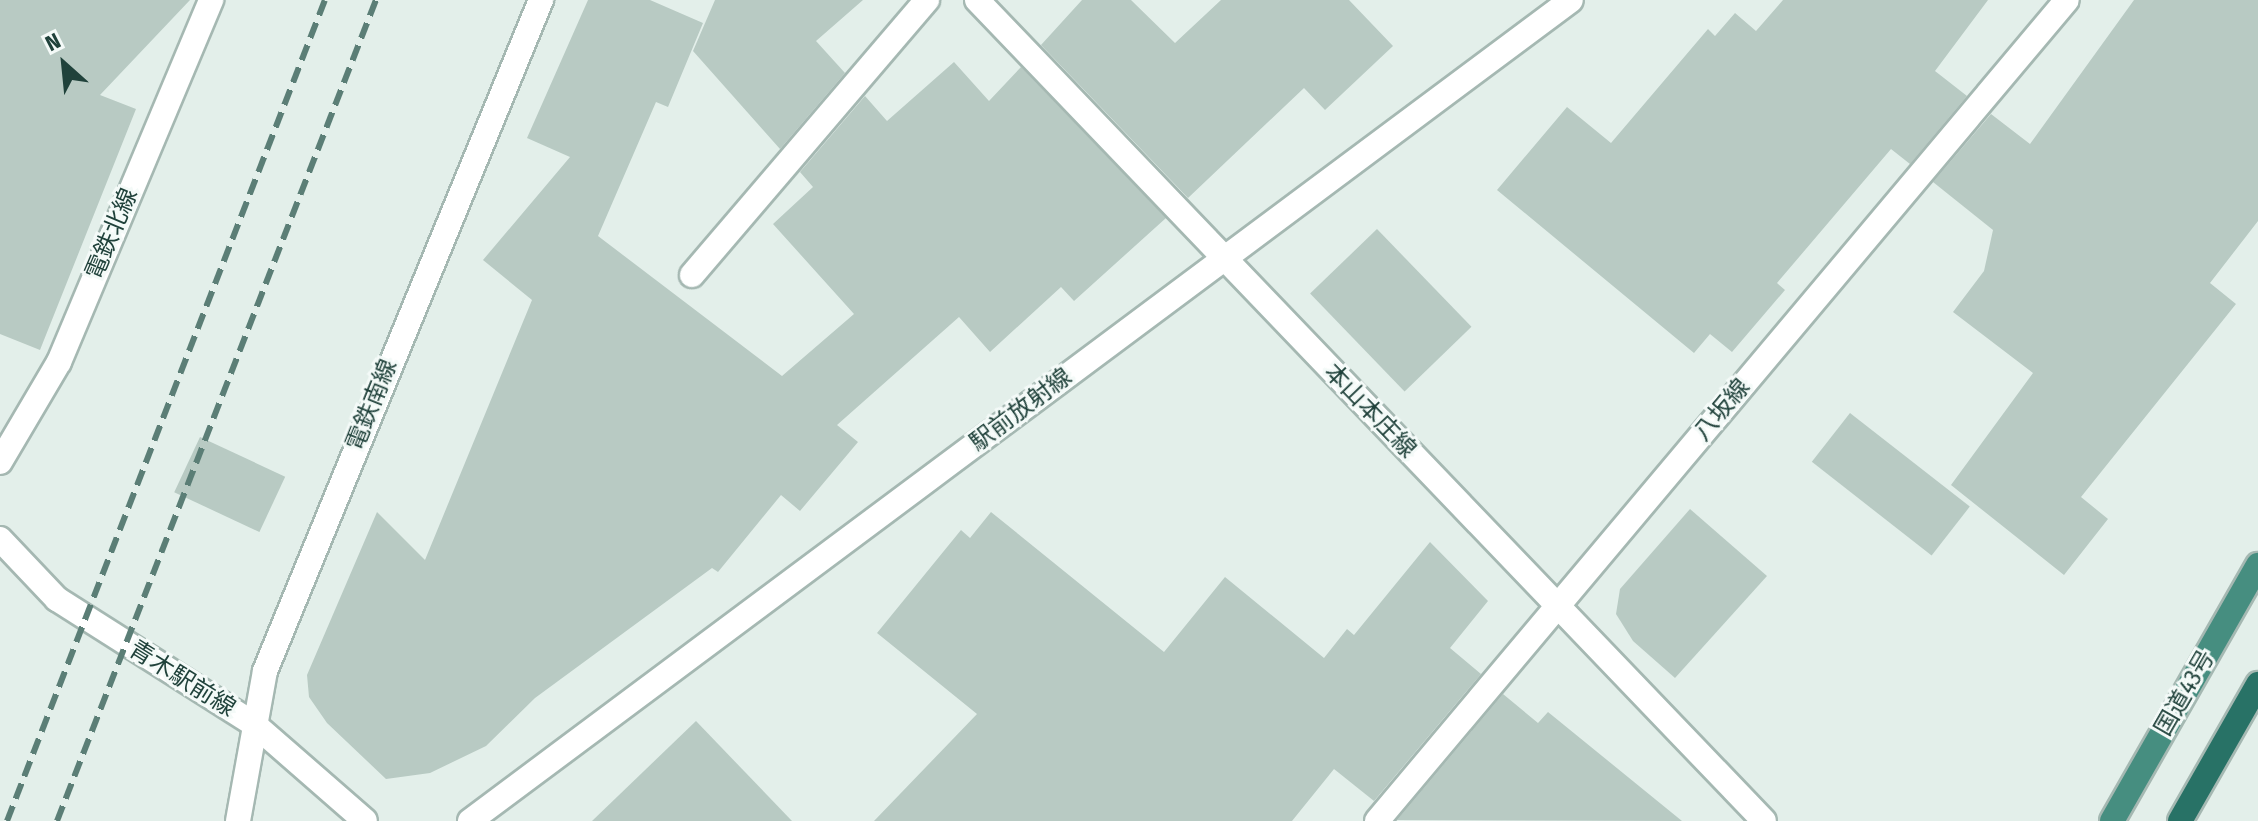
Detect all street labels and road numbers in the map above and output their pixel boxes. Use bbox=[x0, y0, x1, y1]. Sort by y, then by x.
street label: 電鉄北線 bbox=[80, 184, 144, 284]
street label: 電鉄南線 bbox=[341, 355, 403, 455]
street label: 本山本庄線 bbox=[1318, 358, 1422, 464]
street label: 駅前放射線 bbox=[964, 362, 1078, 458]
street label: 八坂線 bbox=[1688, 373, 1756, 447]
street label: 青木駅前線 bbox=[123, 635, 241, 723]
street label: 国道43号 bbox=[2149, 645, 2221, 741]

